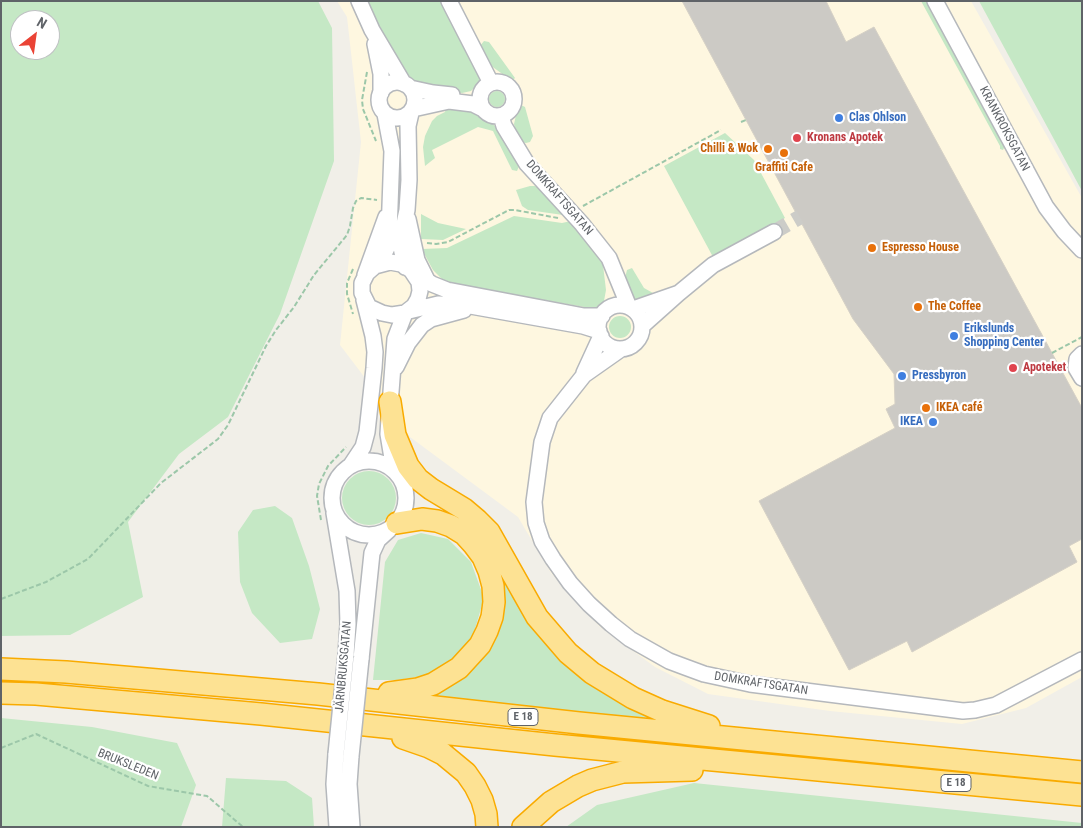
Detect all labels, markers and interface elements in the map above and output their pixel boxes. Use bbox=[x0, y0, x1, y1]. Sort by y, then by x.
north arrow bbox=[10, 10, 60, 60]
text: N bbox=[34, 14, 50, 32]
street label: KRANKROKSGATAN bbox=[976, 84, 1032, 174]
place label: Clas Ohlson bbox=[849, 111, 906, 125]
marker: Clas Ohlson bbox=[833, 112, 845, 124]
place label: Kronans Apotek bbox=[807, 131, 883, 145]
marker: Kronans Apotek bbox=[791, 132, 803, 144]
place label: Chilli & Wok bbox=[700, 142, 758, 156]
marker: Chilli & Wok bbox=[762, 143, 774, 155]
marker: Graffiti Cafe bbox=[778, 147, 790, 159]
street label: DOMKRAFTSGATAN bbox=[523, 158, 595, 238]
place label: Graffiti Cafe bbox=[755, 161, 813, 175]
place label: Espresso House bbox=[882, 241, 959, 255]
marker: Espresso House bbox=[866, 242, 878, 254]
place label: The Coffee bbox=[928, 300, 981, 314]
marker: The Coffee bbox=[912, 301, 924, 313]
place label: Erikslunds Shopping Center bbox=[964, 322, 1044, 350]
marker: Erikslunds Shopping Center bbox=[948, 330, 960, 342]
place label: Apoteket bbox=[1023, 361, 1066, 375]
marker: Apoteket bbox=[1007, 362, 1019, 374]
place label: Pressbyron bbox=[912, 369, 966, 383]
marker: Pressbyron bbox=[896, 370, 908, 382]
place label: IKEA café bbox=[936, 401, 982, 415]
marker: IKEA café bbox=[920, 402, 932, 414]
place label: IKEA bbox=[900, 415, 923, 429]
marker: IKEA bbox=[927, 416, 939, 428]
street label: JÄRNBRUKSGATAN bbox=[333, 620, 355, 714]
street label: DOMKRAFTSGATAN bbox=[713, 669, 809, 699]
road number: E 18 bbox=[508, 709, 538, 726]
street label: BRUKSLEDEN bbox=[95, 746, 161, 784]
road number: E 18 bbox=[941, 774, 971, 791]

